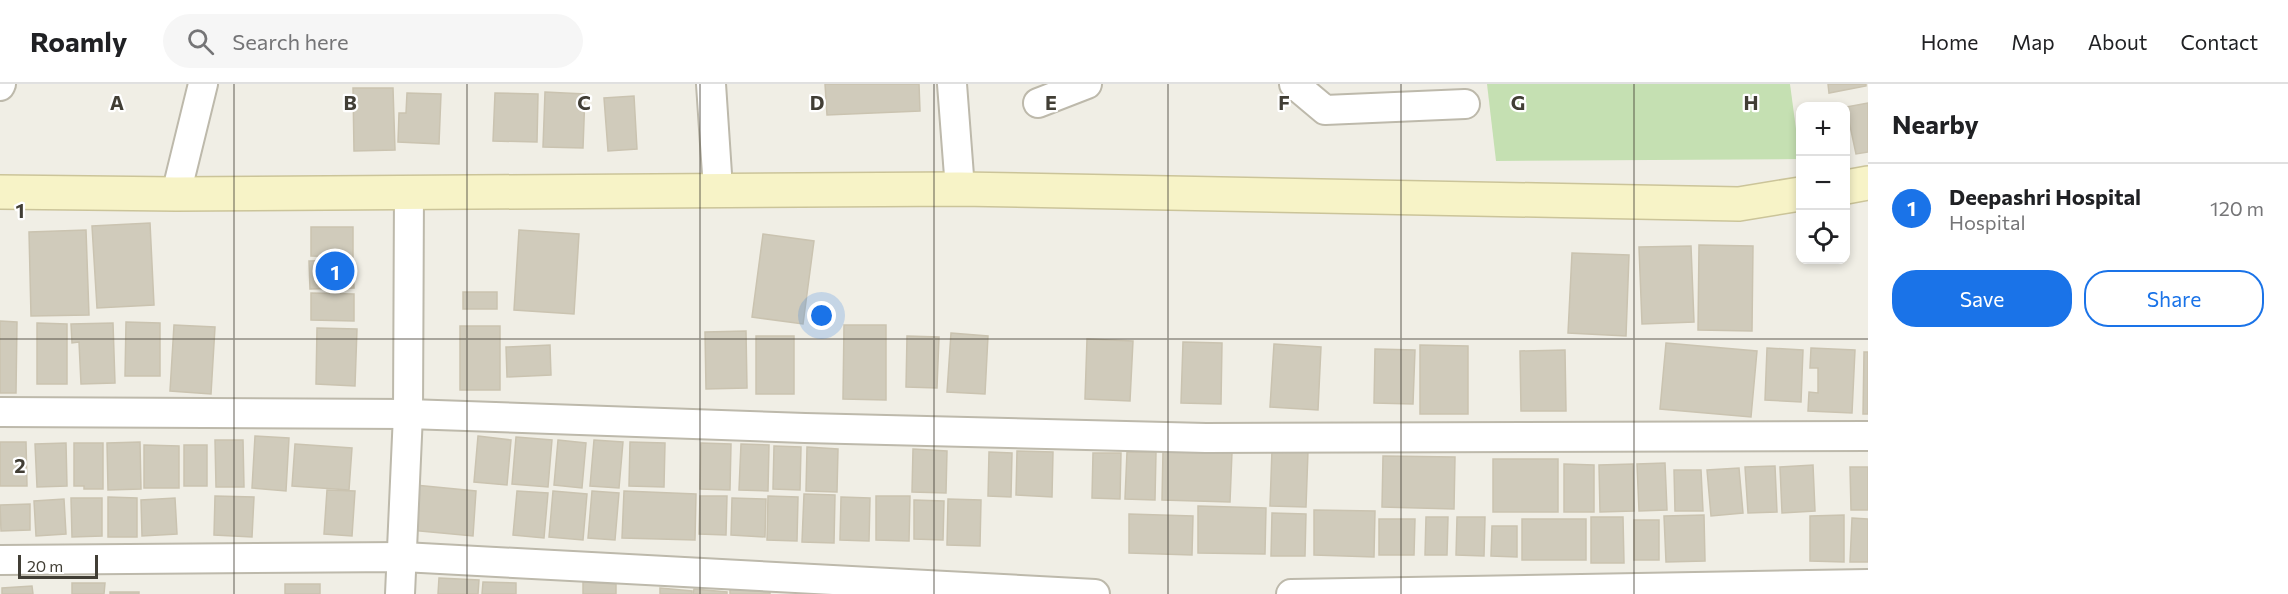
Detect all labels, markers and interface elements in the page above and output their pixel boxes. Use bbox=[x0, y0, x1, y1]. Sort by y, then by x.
search box bbox=[163, 14, 583, 68]
text: Roamly bbox=[30, 24, 127, 58]
icon: search bbox=[184, 25, 217, 58]
text: Search here bbox=[232, 28, 349, 55]
text: Home bbox=[1921, 29, 1978, 54]
text: Map bbox=[2011, 29, 2055, 54]
text: About bbox=[2088, 29, 2147, 54]
text: Contact bbox=[2180, 29, 2258, 54]
text: A bbox=[110, 90, 124, 114]
text: B bbox=[343, 90, 357, 114]
text: C bbox=[577, 90, 591, 114]
text: D bbox=[810, 90, 824, 114]
text: E bbox=[1045, 90, 1057, 114]
text: F bbox=[1278, 90, 1290, 114]
text: G bbox=[1511, 90, 1525, 114]
text: H bbox=[1744, 90, 1759, 114]
map controls bbox=[1796, 102, 1850, 264]
button: + bbox=[1796, 102, 1850, 156]
text: Nearby bbox=[1892, 108, 1979, 139]
button: − bbox=[1796, 156, 1850, 210]
text: Deepashri Hospital bbox=[1949, 183, 2141, 210]
text: 1 bbox=[1907, 196, 1916, 220]
text: 120 m bbox=[2210, 196, 2264, 220]
text: 1 bbox=[15, 198, 25, 222]
button: locate bbox=[1796, 210, 1850, 264]
text: Hospital bbox=[1949, 210, 2026, 234]
pin: 1 bbox=[316, 248, 354, 294]
button: Save bbox=[1892, 270, 2072, 327]
button: Share bbox=[2084, 270, 2264, 327]
your location bbox=[807, 301, 836, 330]
text: 2 bbox=[14, 453, 26, 477]
scale bar bbox=[18, 552, 98, 580]
text: 20 m bbox=[27, 556, 63, 575]

